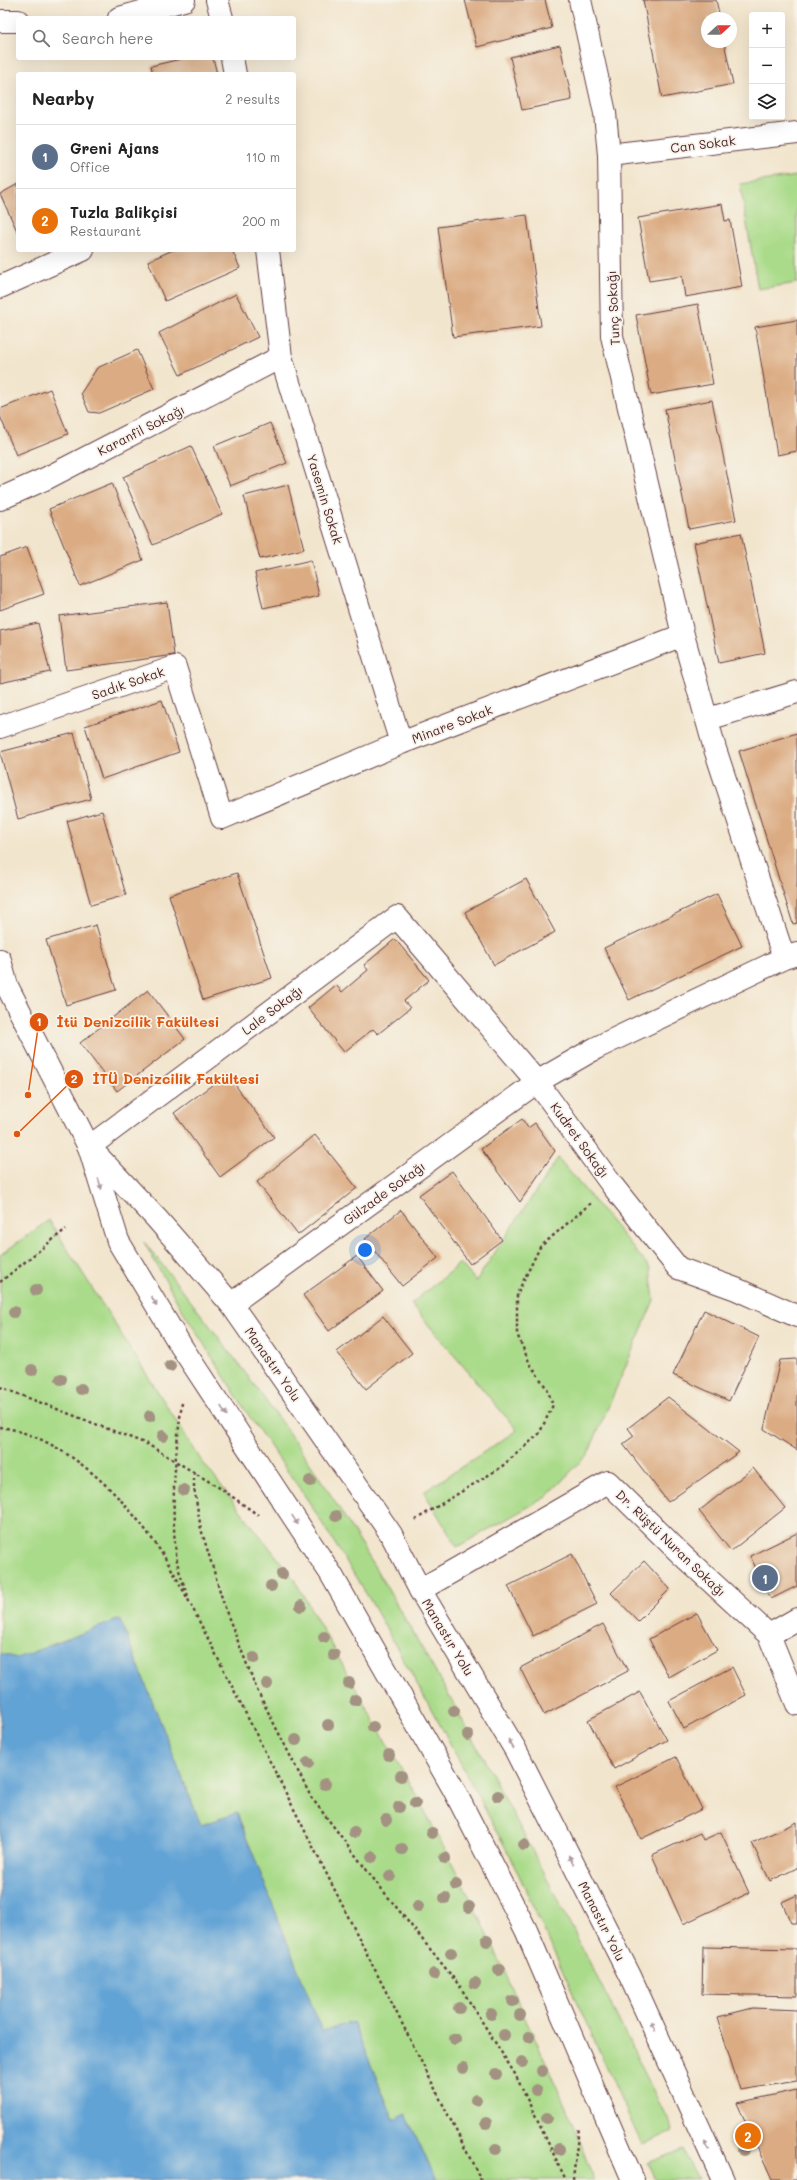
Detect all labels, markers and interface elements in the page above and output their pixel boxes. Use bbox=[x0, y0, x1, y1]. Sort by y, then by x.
north arrow bbox=[701, 12, 737, 48]
map controls bbox=[749, 12, 785, 120]
button: + bbox=[749, 12, 785, 48]
search box bbox=[16, 16, 296, 60]
icon: search bbox=[30, 27, 52, 49]
text: Search here bbox=[62, 28, 153, 48]
button: − bbox=[749, 48, 785, 84]
button: layers bbox=[749, 84, 785, 120]
text: Nearby bbox=[32, 87, 94, 109]
text: 2 results bbox=[225, 90, 280, 107]
street label: Can Sokak bbox=[669, 131, 737, 156]
text: Greni̇ Ajans bbox=[70, 138, 159, 158]
text: 1 bbox=[42, 148, 48, 165]
text: 110 m bbox=[246, 148, 280, 165]
text: Office bbox=[70, 158, 110, 175]
text: Tuzla Balikçisi bbox=[70, 202, 178, 222]
text: 2 bbox=[41, 212, 49, 229]
text: 200 m bbox=[242, 212, 280, 229]
text: Restaurant bbox=[70, 222, 141, 239]
street label: Tunç Sokağı bbox=[602, 270, 623, 346]
street label: Karanfil Sokağı bbox=[94, 400, 187, 459]
street label: Yasemin Sokak bbox=[304, 452, 347, 546]
street label: Sadık Sokak bbox=[89, 662, 166, 703]
street label: Minare Sokak bbox=[409, 700, 495, 747]
street label: Lale Sokağı bbox=[238, 981, 306, 1038]
callout: İtü Denizcilik Fakültesi bbox=[29, 1009, 228, 1035]
text: İtü Denizcilik Fakültesi bbox=[57, 1012, 219, 1031]
text: 1 bbox=[36, 1013, 42, 1029]
callout: İTÜ Denizcilik Fakültesi bbox=[64, 1066, 267, 1092]
text: İTÜ Denizcilik Fakültesi bbox=[93, 1069, 259, 1088]
text: 2 bbox=[71, 1070, 78, 1086]
street label: Kudret Sokağı bbox=[547, 1099, 614, 1181]
street label: Gülzade Sokağı bbox=[339, 1157, 428, 1228]
one-way arrow bbox=[97, 1178, 103, 1190]
your location bbox=[355, 1240, 375, 1260]
one-way arrow bbox=[150, 1296, 158, 1306]
street label: Manastır Yolu bbox=[241, 1323, 305, 1404]
one-way arrow bbox=[220, 1406, 228, 1416]
street label: Dr. Rüştü Nuran Sokağı bbox=[613, 1486, 730, 1600]
one-way arrow bbox=[291, 1515, 299, 1525]
pin: 1 bbox=[752, 1563, 778, 1593]
street label: Manastır Yolu bbox=[419, 1595, 478, 1678]
one-way arrow bbox=[508, 1738, 515, 1750]
one-way arrow bbox=[568, 1854, 574, 1865]
street label: Manastır Yolu bbox=[575, 1878, 630, 1963]
one-way arrow bbox=[650, 2021, 656, 2032]
pin: 2 bbox=[735, 2121, 761, 2151]
one-way arrow bbox=[704, 2139, 710, 2150]

